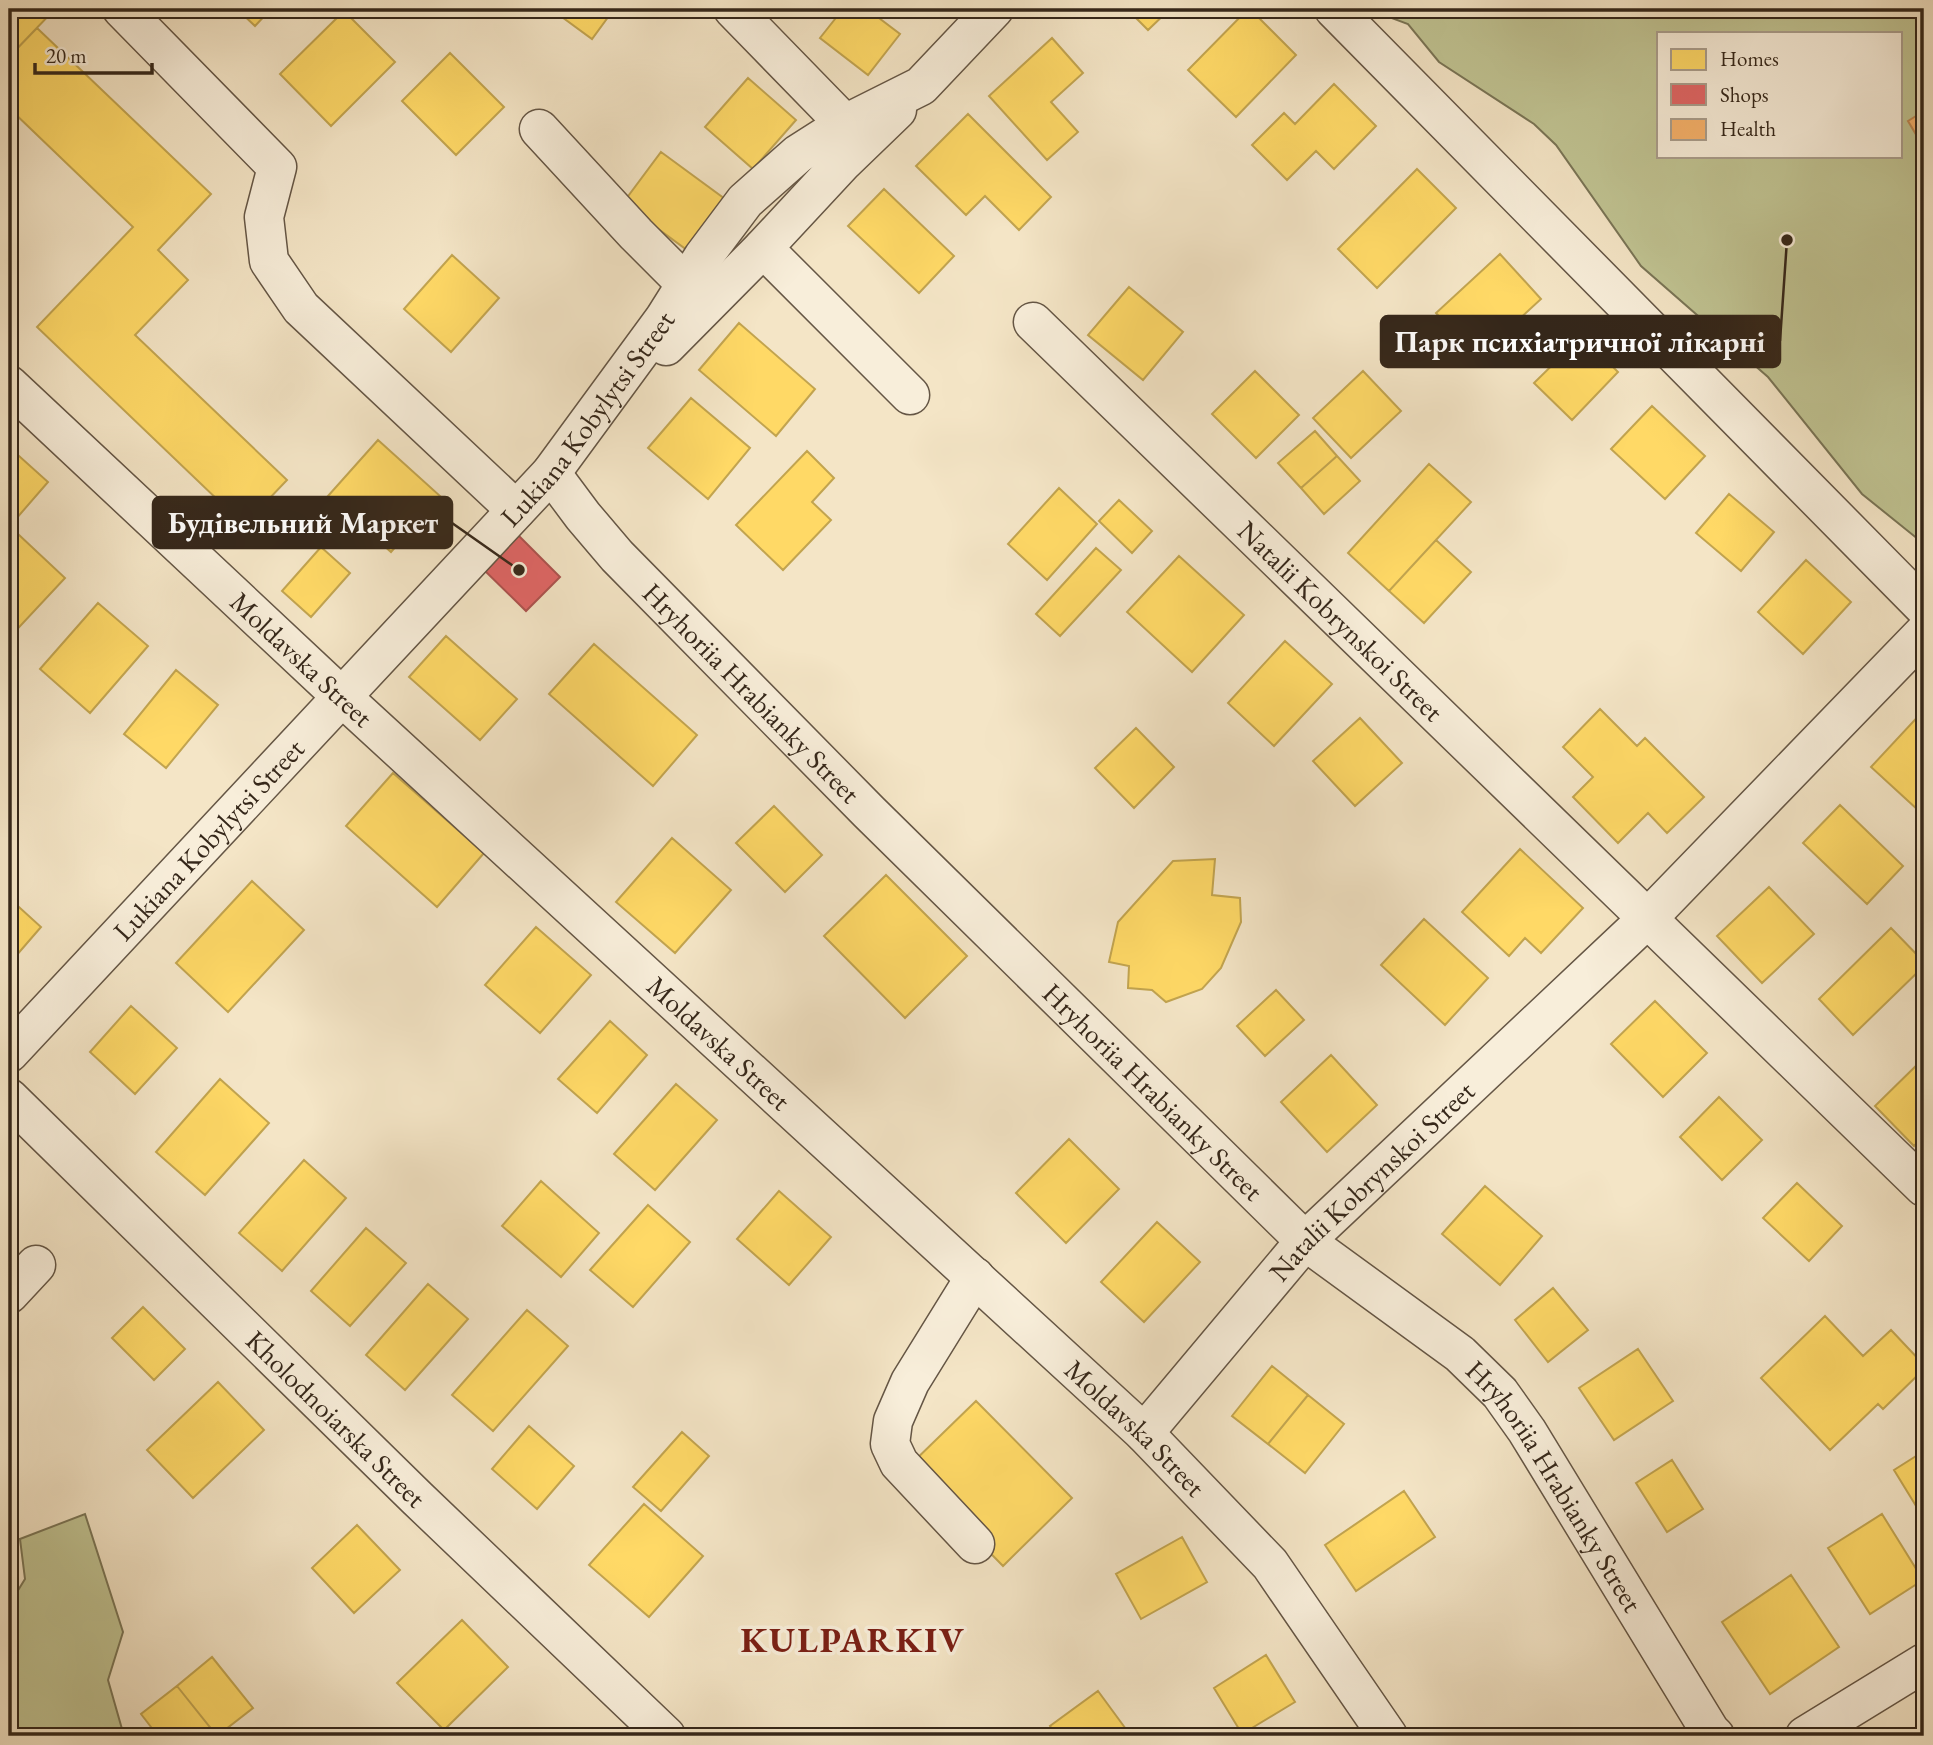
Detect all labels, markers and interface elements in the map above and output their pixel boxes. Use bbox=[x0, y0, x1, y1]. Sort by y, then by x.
scale bar bbox=[35, 32, 152, 76]
legend bbox=[1657, 32, 1902, 158]
text: 20 m bbox=[46, 42, 87, 69]
text: Homes bbox=[1720, 45, 1779, 72]
text: Shops bbox=[1720, 81, 1769, 108]
text: Health bbox=[1720, 115, 1776, 142]
street label: Lukiana Kobylytsi Street bbox=[492, 304, 683, 534]
callout: Парк психіатричної лікарні bbox=[1381, 316, 1780, 367]
text: Парк психіатричної лікарні bbox=[1395, 322, 1766, 361]
callout: Будівельний Маркет bbox=[153, 497, 452, 548]
text: Будівельний Маркет bbox=[168, 503, 439, 542]
street label: Natalii Kobrynskoi Street bbox=[1230, 513, 1452, 729]
street label: Hryhoriia Hrabianky Street bbox=[635, 575, 868, 811]
street label: Moldavska Street bbox=[223, 584, 381, 735]
street label: Lukiana Kobylytsi Street bbox=[105, 731, 312, 948]
street label: Moldavska Street bbox=[640, 968, 799, 1118]
street label: Hryhoriia Hrabianky Street bbox=[1035, 975, 1271, 1208]
street label: Natalii Kobrynskoi Street bbox=[1261, 1073, 1482, 1289]
street label: Kholodnoiarska Street bbox=[238, 1322, 434, 1515]
street label: Moldavska Street bbox=[1057, 1351, 1214, 1504]
street label: Hryhoriia Hrabianky Street bbox=[1458, 1352, 1651, 1619]
district label: KULPARKIV bbox=[740, 1617, 966, 1662]

